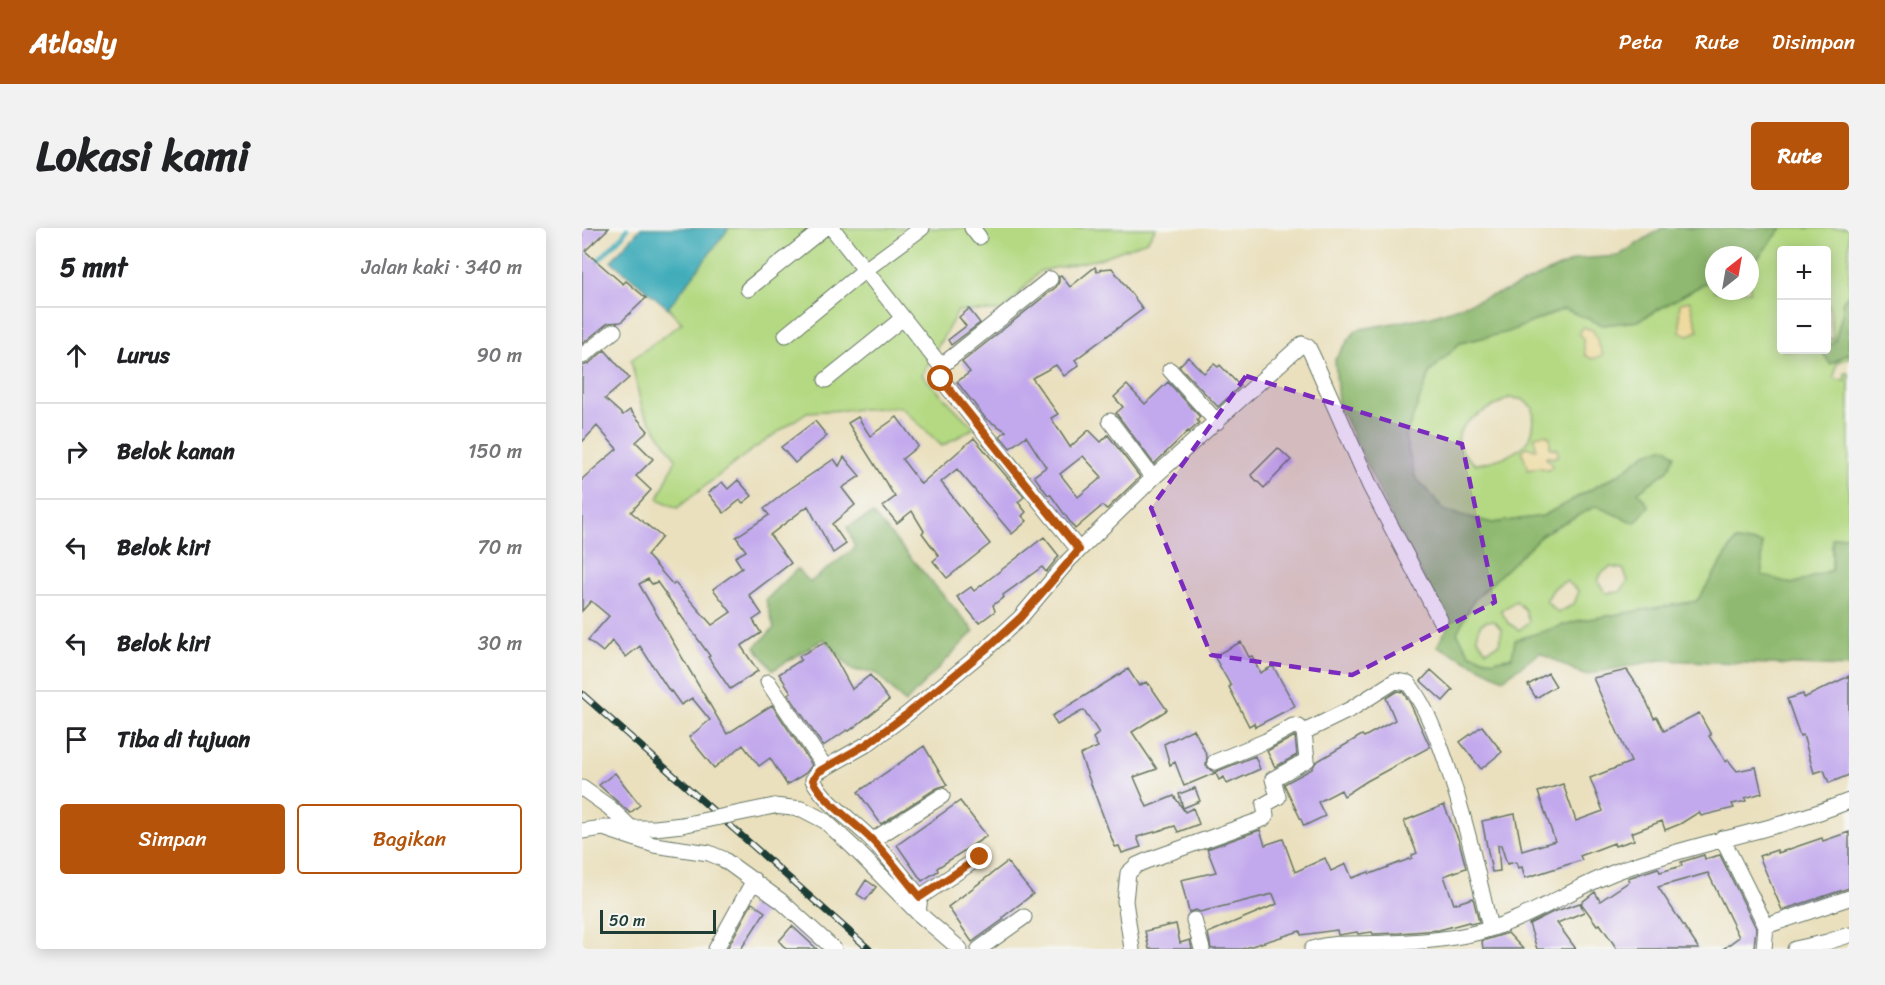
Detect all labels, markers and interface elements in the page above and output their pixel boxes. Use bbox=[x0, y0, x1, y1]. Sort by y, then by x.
text: Atlasly bbox=[30, 18, 117, 67]
text: Peta bbox=[1619, 23, 1662, 61]
text: Rute bbox=[1695, 23, 1739, 61]
text: Disimpan bbox=[1772, 23, 1855, 61]
text: Lokasi kami bbox=[36, 119, 249, 193]
button: Rute bbox=[1751, 122, 1849, 190]
text: 5 mnt bbox=[60, 244, 127, 290]
north arrow bbox=[1705, 246, 1759, 300]
map controls bbox=[1777, 246, 1831, 354]
button: + bbox=[1777, 246, 1831, 300]
text: Jalan kaki · 340 m bbox=[362, 250, 522, 285]
button: − bbox=[1777, 300, 1831, 354]
text: Lurus bbox=[117, 336, 170, 375]
text: 90 m bbox=[477, 338, 522, 373]
icon: ahead bbox=[60, 339, 93, 372]
route start bbox=[927, 365, 953, 391]
text: Belok kanan bbox=[117, 432, 235, 471]
text: 150 m bbox=[468, 434, 522, 469]
icon: right bbox=[60, 435, 93, 468]
text: Belok kiri bbox=[117, 528, 210, 567]
text: 70 m bbox=[477, 530, 522, 565]
icon: left bbox=[60, 531, 93, 564]
text: Belok kiri bbox=[117, 624, 210, 663]
text: 30 m bbox=[478, 626, 522, 661]
icon: left bbox=[60, 627, 93, 660]
text: Tiba di tujuan bbox=[117, 720, 250, 759]
icon: arrive bbox=[60, 723, 93, 756]
button: Simpan bbox=[60, 804, 285, 874]
button: Bagikan bbox=[297, 804, 522, 874]
route end bbox=[966, 843, 992, 869]
text: 50 m bbox=[609, 906, 645, 935]
scale bar bbox=[600, 907, 716, 934]

